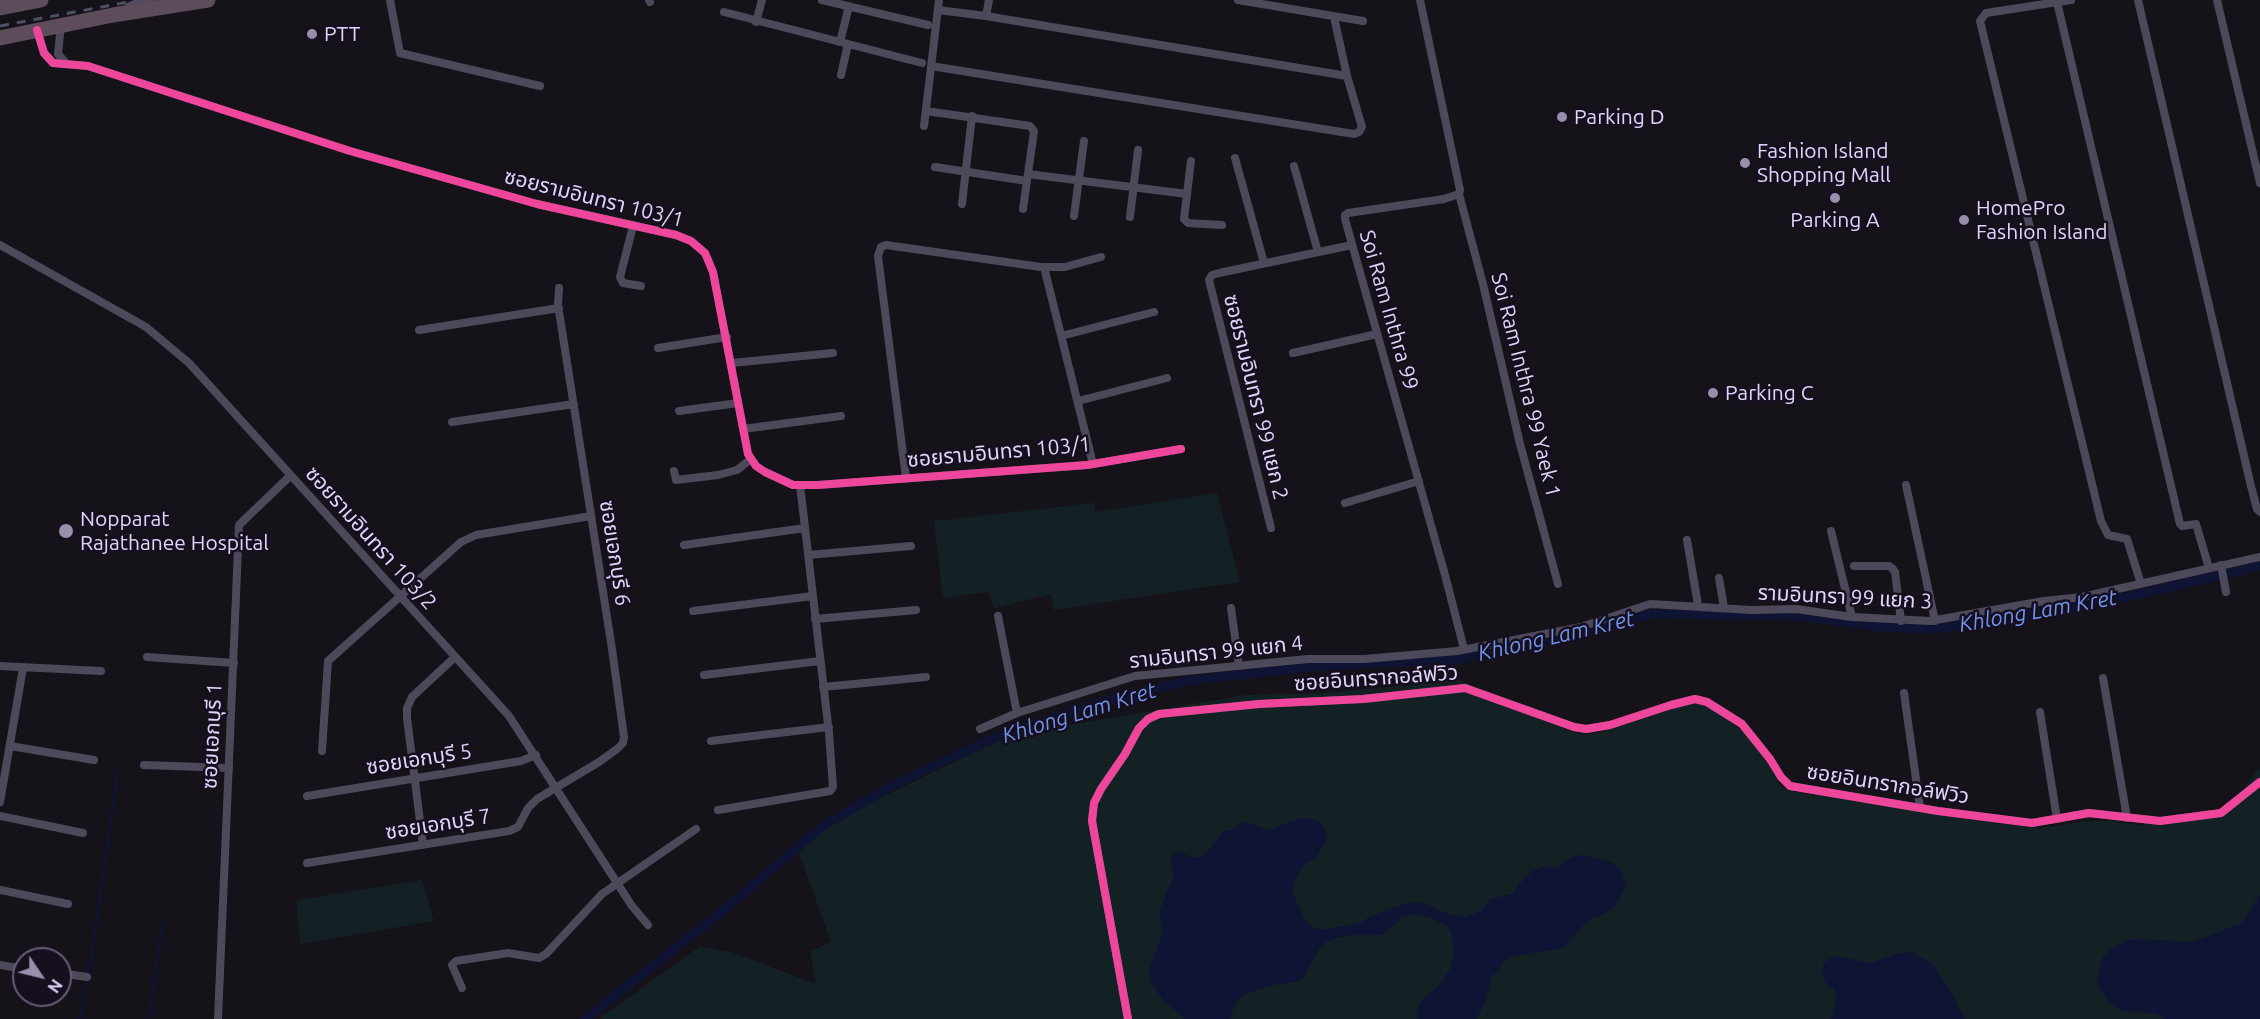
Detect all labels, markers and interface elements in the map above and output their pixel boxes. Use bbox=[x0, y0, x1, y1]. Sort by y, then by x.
place label: PTT bbox=[324, 21, 360, 47]
marker: PTT bbox=[305, 27, 319, 41]
place label: Parking D bbox=[1574, 104, 1665, 130]
marker: Parking D bbox=[1555, 110, 1569, 124]
place label: Fashion Island Shopping Mall bbox=[1757, 138, 1891, 188]
marker: Fashion Island Shopping Mall bbox=[1738, 156, 1752, 170]
street label: ซอยรามอินทรา 103/1 bbox=[502, 163, 686, 233]
marker: Parking A bbox=[1828, 191, 1842, 205]
place label: HomePro Fashion Island bbox=[1976, 195, 2107, 245]
place label: Parking A bbox=[1790, 207, 1880, 233]
marker: HomePro Fashion Island bbox=[1957, 213, 1971, 227]
street label: Soi Ram Inthra 99 bbox=[1354, 227, 1424, 393]
street label: Soi Ram Inthra 99 Yaek 1 bbox=[1486, 270, 1566, 500]
street label: ซอยรามอินทรา 99 แยก 2 bbox=[1218, 292, 1294, 502]
place label: Parking C bbox=[1725, 380, 1814, 406]
marker: Parking C bbox=[1706, 386, 1720, 400]
street label: ซอยรามอินทรา 103/1 bbox=[906, 431, 1092, 473]
street label: ซอยรามอินทรา 103/2 bbox=[300, 461, 442, 615]
street label: ซอยเอกบุรี 6 bbox=[594, 498, 636, 608]
place label: Nopparat Rajathanee Hospital bbox=[80, 506, 269, 556]
marker: Nopparat Rajathanee Hospital bbox=[57, 522, 75, 540]
street label: รามอินทรา 99 แยก 3 bbox=[1757, 580, 1933, 614]
water label: Khlong Lam Kret bbox=[1957, 584, 2119, 638]
water label: Khlong Lam Kret bbox=[1475, 605, 1637, 667]
street label: รามอินทรา 99 แยก 4 bbox=[1128, 630, 1304, 674]
street label: ซอยอินทรากอล์ฟวิว bbox=[1293, 660, 1459, 696]
water label: Khlong Lam Kret bbox=[999, 677, 1159, 749]
street label: ซอยเอกบุรี 1 bbox=[197, 682, 227, 790]
street label: ซอยเอกบุรี 5 bbox=[364, 738, 474, 780]
street label: ซอยอินทรากอล์ฟวิว bbox=[1805, 759, 1971, 809]
street label: ซอยเอกบุรี 7 bbox=[383, 803, 493, 845]
north arrow bbox=[12, 947, 72, 1007]
text: N bbox=[44, 976, 66, 996]

